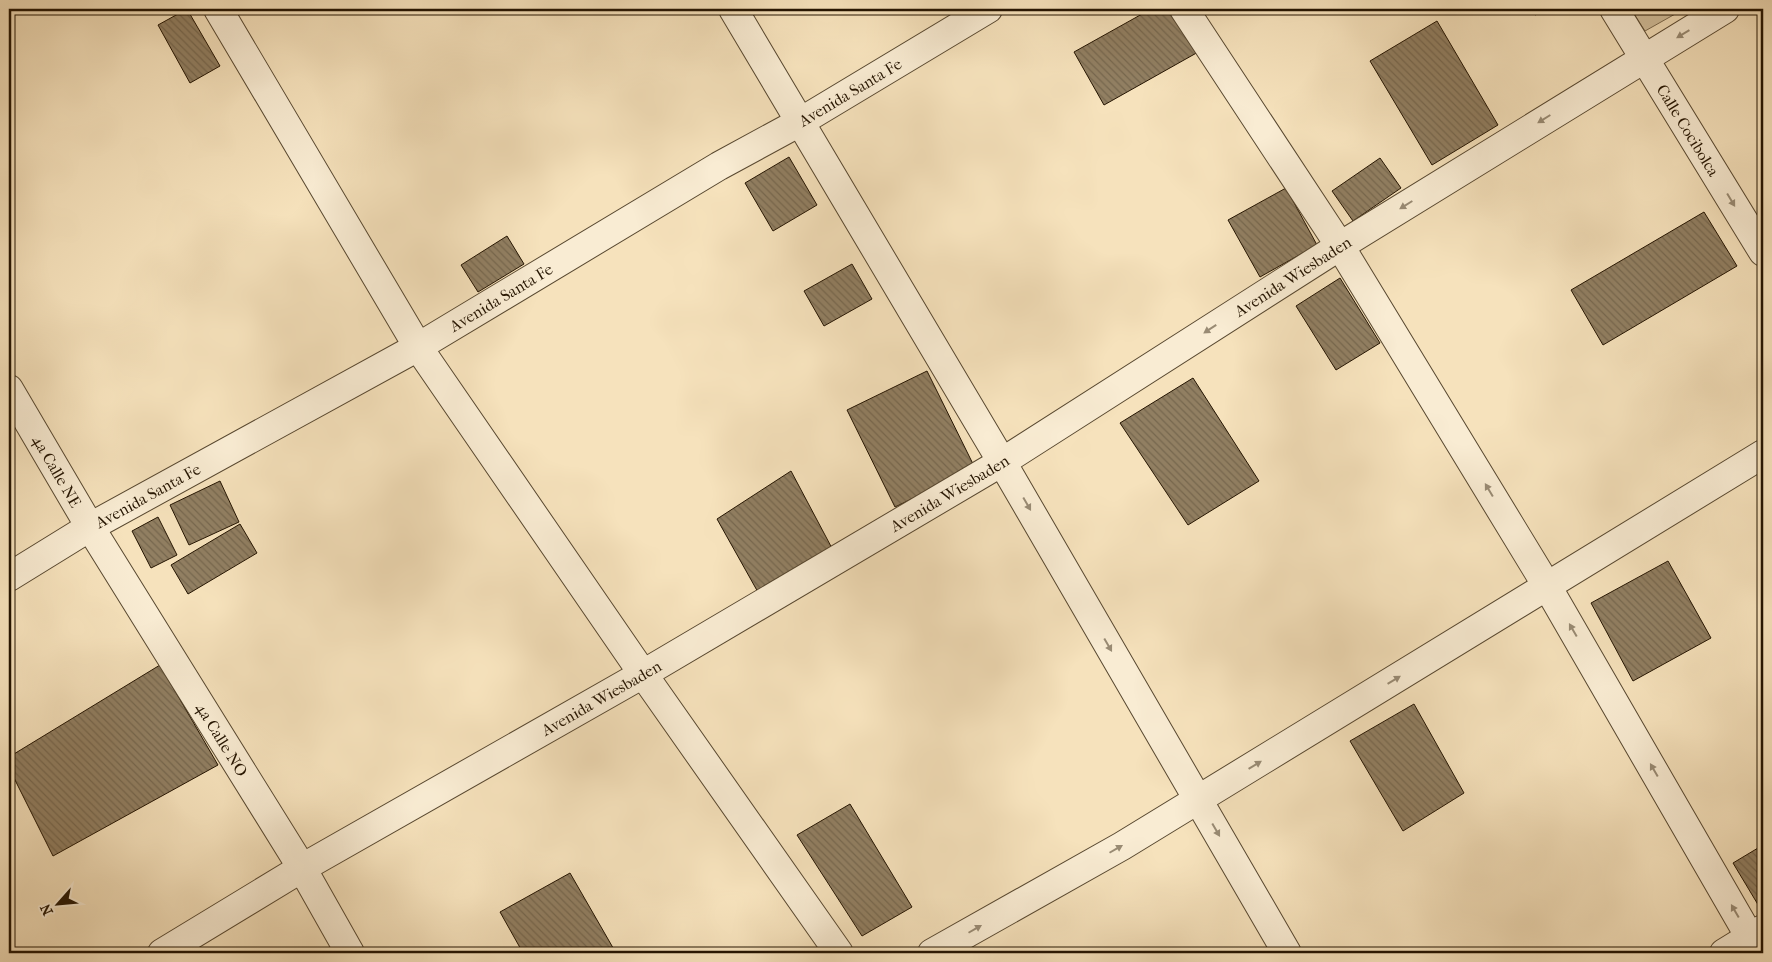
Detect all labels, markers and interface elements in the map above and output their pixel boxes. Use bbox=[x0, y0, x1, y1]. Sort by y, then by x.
one-way arrow bbox=[1676, 29, 1689, 38]
street label: Avenida Santa Fe bbox=[794, 54, 905, 131]
street label: Calle Cocibolca bbox=[1653, 81, 1724, 180]
one-way arrow bbox=[1538, 114, 1551, 124]
one-way arrow bbox=[1727, 193, 1736, 206]
one-way arrow bbox=[1400, 200, 1413, 209]
street label: Avenida Wiesbaden bbox=[1230, 232, 1355, 321]
street label: Avenida Santa Fe bbox=[445, 259, 556, 336]
one-way arrow bbox=[1203, 324, 1217, 334]
street label: 4a Calle NE bbox=[29, 431, 86, 511]
street label: Avenida Wiesbaden bbox=[886, 450, 1013, 536]
street label: Avenida Santa Fe bbox=[91, 459, 204, 532]
one-way arrow bbox=[1484, 484, 1493, 497]
one-way arrow bbox=[1022, 497, 1031, 510]
one-way arrow bbox=[1568, 623, 1577, 636]
one-way arrow bbox=[1103, 638, 1112, 651]
street label: Avenida Wiesbaden bbox=[537, 656, 665, 740]
one-way arrow bbox=[1387, 676, 1400, 685]
street label: 4a Calle NO bbox=[192, 699, 252, 780]
one-way arrow bbox=[1248, 760, 1261, 769]
one-way arrow bbox=[1649, 764, 1658, 777]
one-way arrow bbox=[1212, 823, 1221, 837]
one-way arrow bbox=[1109, 845, 1123, 854]
north arrow bbox=[32, 880, 82, 930]
text: N bbox=[37, 901, 57, 918]
one-way arrow bbox=[1730, 905, 1739, 918]
one-way arrow bbox=[968, 925, 981, 934]

